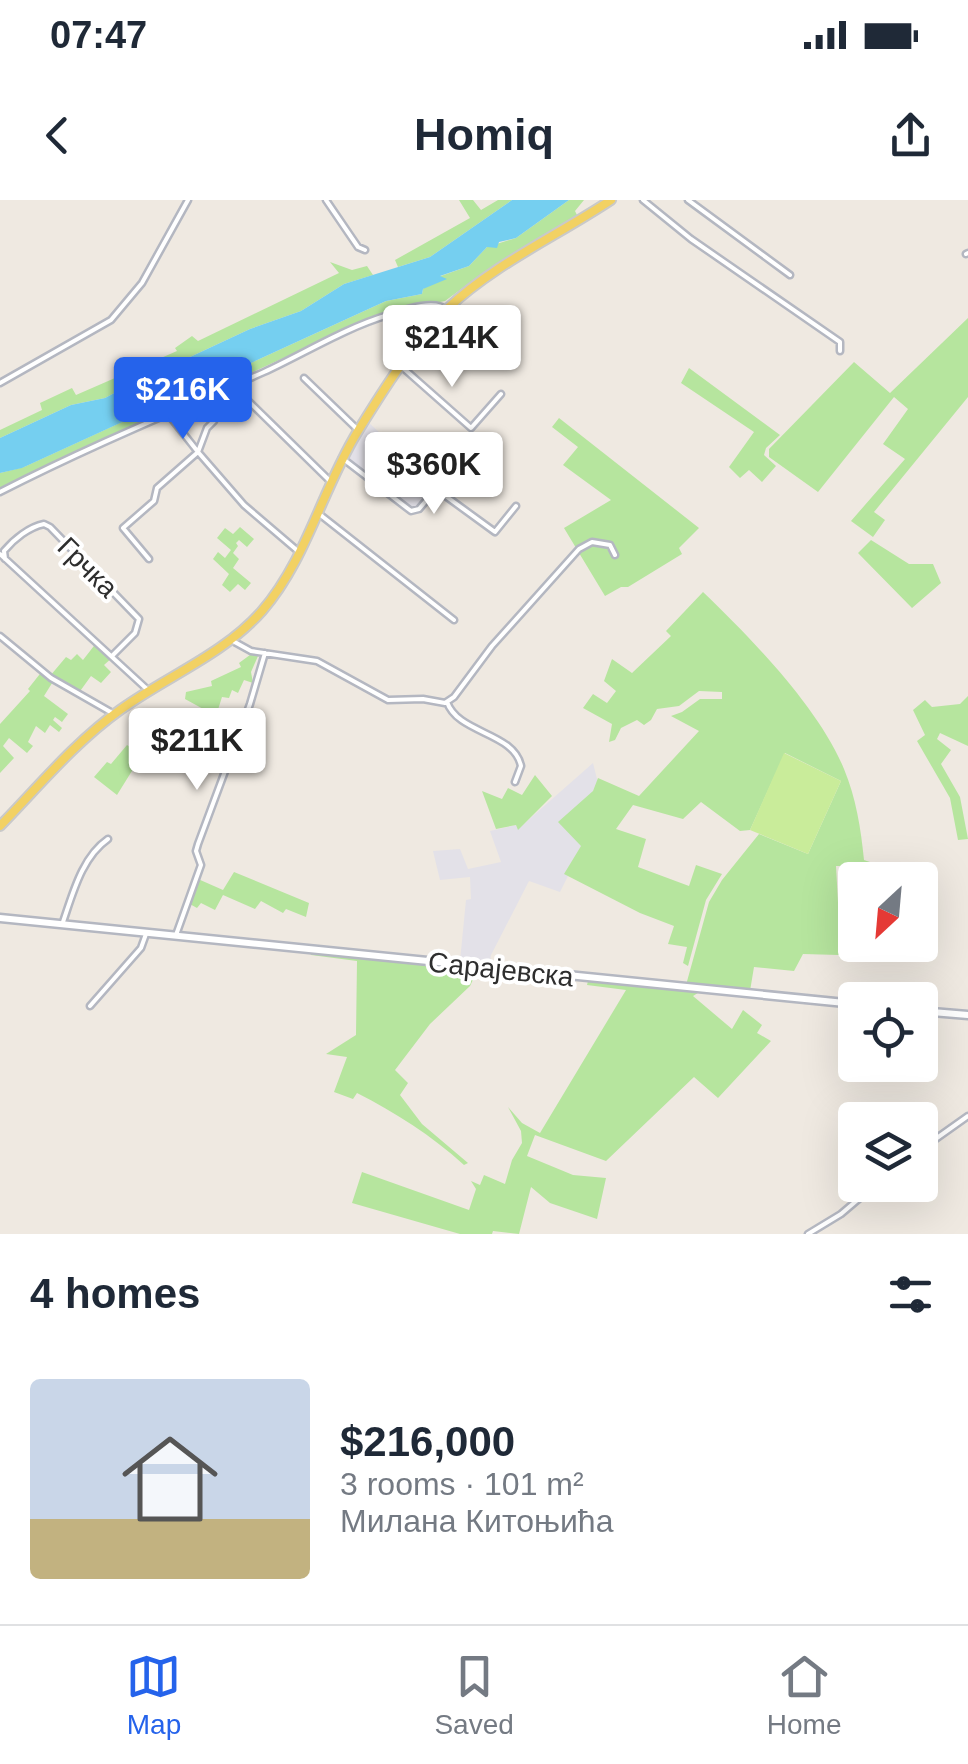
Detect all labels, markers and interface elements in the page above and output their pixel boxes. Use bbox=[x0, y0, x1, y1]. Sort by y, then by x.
text: 07:47 bbox=[50, 14, 147, 56]
icon: back bbox=[30, 108, 85, 163]
icon: share bbox=[883, 108, 938, 163]
text: Homiq bbox=[414, 109, 554, 160]
pin: $214K bbox=[382, 305, 522, 390]
text: $214K bbox=[405, 319, 499, 355]
pin: $216K bbox=[113, 357, 253, 442]
text: $216K bbox=[136, 371, 230, 407]
pin: $360K bbox=[364, 432, 504, 517]
text: $360K bbox=[387, 446, 481, 482]
street label: Грчка bbox=[51, 531, 124, 604]
pin: $211K bbox=[127, 708, 267, 793]
text: $211K bbox=[151, 722, 243, 758]
north arrow bbox=[838, 862, 938, 962]
map controls bbox=[838, 862, 938, 1202]
street label: Сарајевска bbox=[427, 946, 576, 993]
button: locate bbox=[838, 982, 938, 1082]
button: layers bbox=[838, 1102, 938, 1202]
icon: filters bbox=[883, 1267, 938, 1322]
text: 4 homes bbox=[30, 1270, 200, 1317]
text: $216,000 bbox=[340, 1418, 515, 1465]
icon: home bbox=[110, 1419, 230, 1539]
text: 3 rooms · 101 m² bbox=[340, 1466, 584, 1502]
text: Милана Китоњића bbox=[340, 1503, 613, 1539]
tab: Map bbox=[126, 1649, 181, 1741]
tab: Saved bbox=[434, 1649, 514, 1741]
tab: Home bbox=[767, 1649, 841, 1741]

